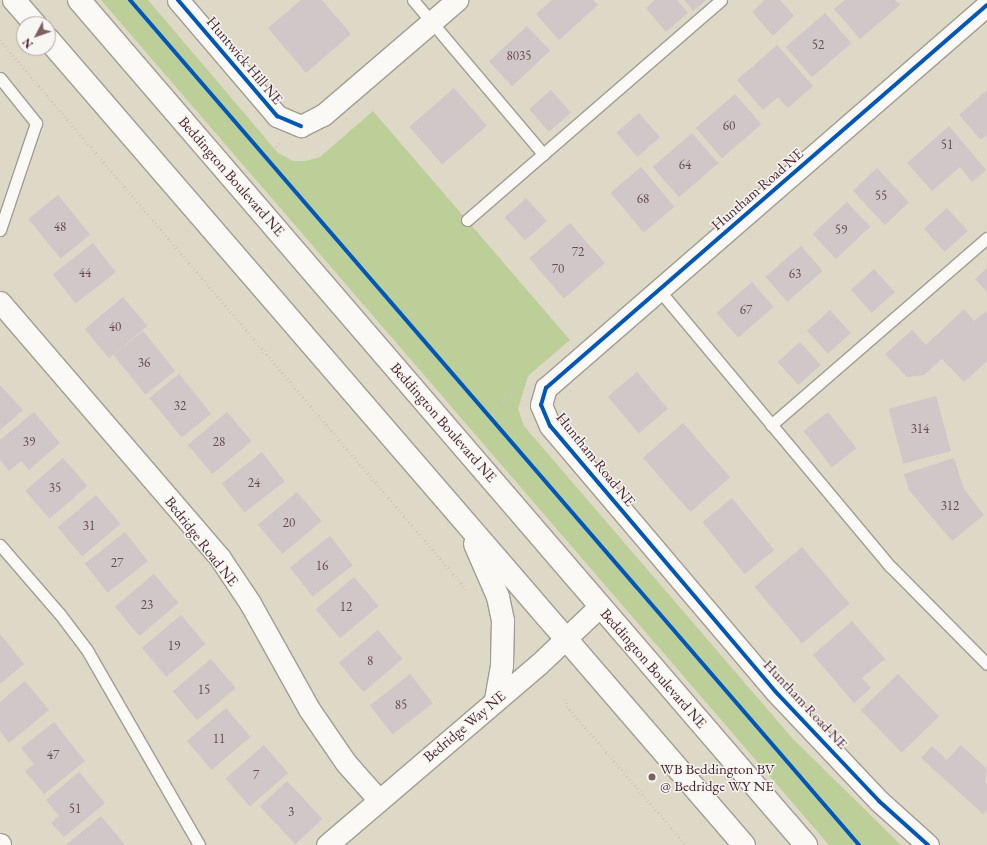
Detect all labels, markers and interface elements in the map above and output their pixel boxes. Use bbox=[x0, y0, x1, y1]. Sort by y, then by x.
street label: Huntwick Hill NE bbox=[203, 12, 287, 108]
north arrow bbox=[16, 16, 56, 56]
text: N bbox=[19, 35, 36, 51]
house number: 52 bbox=[812, 37, 824, 53]
house number: 8035 bbox=[507, 48, 531, 64]
street label: Beddington Boulevard NE bbox=[175, 112, 289, 240]
house number: 60 bbox=[723, 118, 735, 134]
house number: 51 bbox=[941, 137, 953, 153]
street label: Huntham Road NE bbox=[707, 144, 807, 234]
house number: 64 bbox=[679, 157, 691, 173]
house number: 55 bbox=[875, 188, 887, 204]
house number: 68 bbox=[637, 191, 649, 207]
house number: 48 bbox=[54, 219, 66, 235]
house number: 59 bbox=[835, 222, 847, 238]
house number: 72 bbox=[572, 244, 584, 260]
house number: 70 bbox=[552, 261, 564, 277]
house number: 44 bbox=[79, 265, 91, 281]
house number: 63 bbox=[789, 266, 801, 282]
house number: 67 bbox=[740, 302, 752, 318]
house number: 40 bbox=[109, 319, 121, 335]
house number: 36 bbox=[138, 355, 150, 371]
street label: Beddington Boulevard NE bbox=[387, 358, 501, 486]
house number: 32 bbox=[174, 398, 186, 414]
street label: Huntham Road NE bbox=[553, 408, 639, 510]
house number: 314 bbox=[911, 421, 929, 437]
house number: 39 bbox=[23, 434, 35, 450]
house number: 28 bbox=[213, 434, 225, 450]
house number: 24 bbox=[248, 475, 260, 491]
house number: 35 bbox=[49, 480, 61, 496]
street label: Bedridge Road NE bbox=[162, 493, 242, 589]
house number: 312 bbox=[941, 498, 959, 514]
house number: 20 bbox=[283, 515, 295, 531]
house number: 31 bbox=[83, 518, 95, 534]
house number: 27 bbox=[111, 555, 123, 571]
house number: 16 bbox=[316, 558, 328, 574]
house number: 23 bbox=[141, 597, 153, 613]
house number: 12 bbox=[340, 599, 352, 615]
street label: Beddington Boulevard NE bbox=[597, 604, 711, 732]
house number: 19 bbox=[168, 638, 180, 654]
house number: 8 bbox=[367, 653, 373, 669]
street label: Huntham Road NE bbox=[760, 656, 852, 752]
house number: 15 bbox=[198, 682, 210, 698]
street label: Bedridge Way NE bbox=[419, 686, 509, 766]
house number: 85 bbox=[395, 697, 407, 713]
house number: 11 bbox=[213, 731, 225, 747]
house number: 47 bbox=[47, 747, 59, 763]
place label: WB Beddington BV @ Bedridge WY NE bbox=[660, 759, 775, 794]
house number: 7 bbox=[253, 767, 259, 783]
marker: WB Beddington BV @ Bedridge WY NE bbox=[647, 772, 657, 782]
house number: 51 bbox=[69, 801, 81, 817]
house number: 3 bbox=[288, 804, 294, 820]

